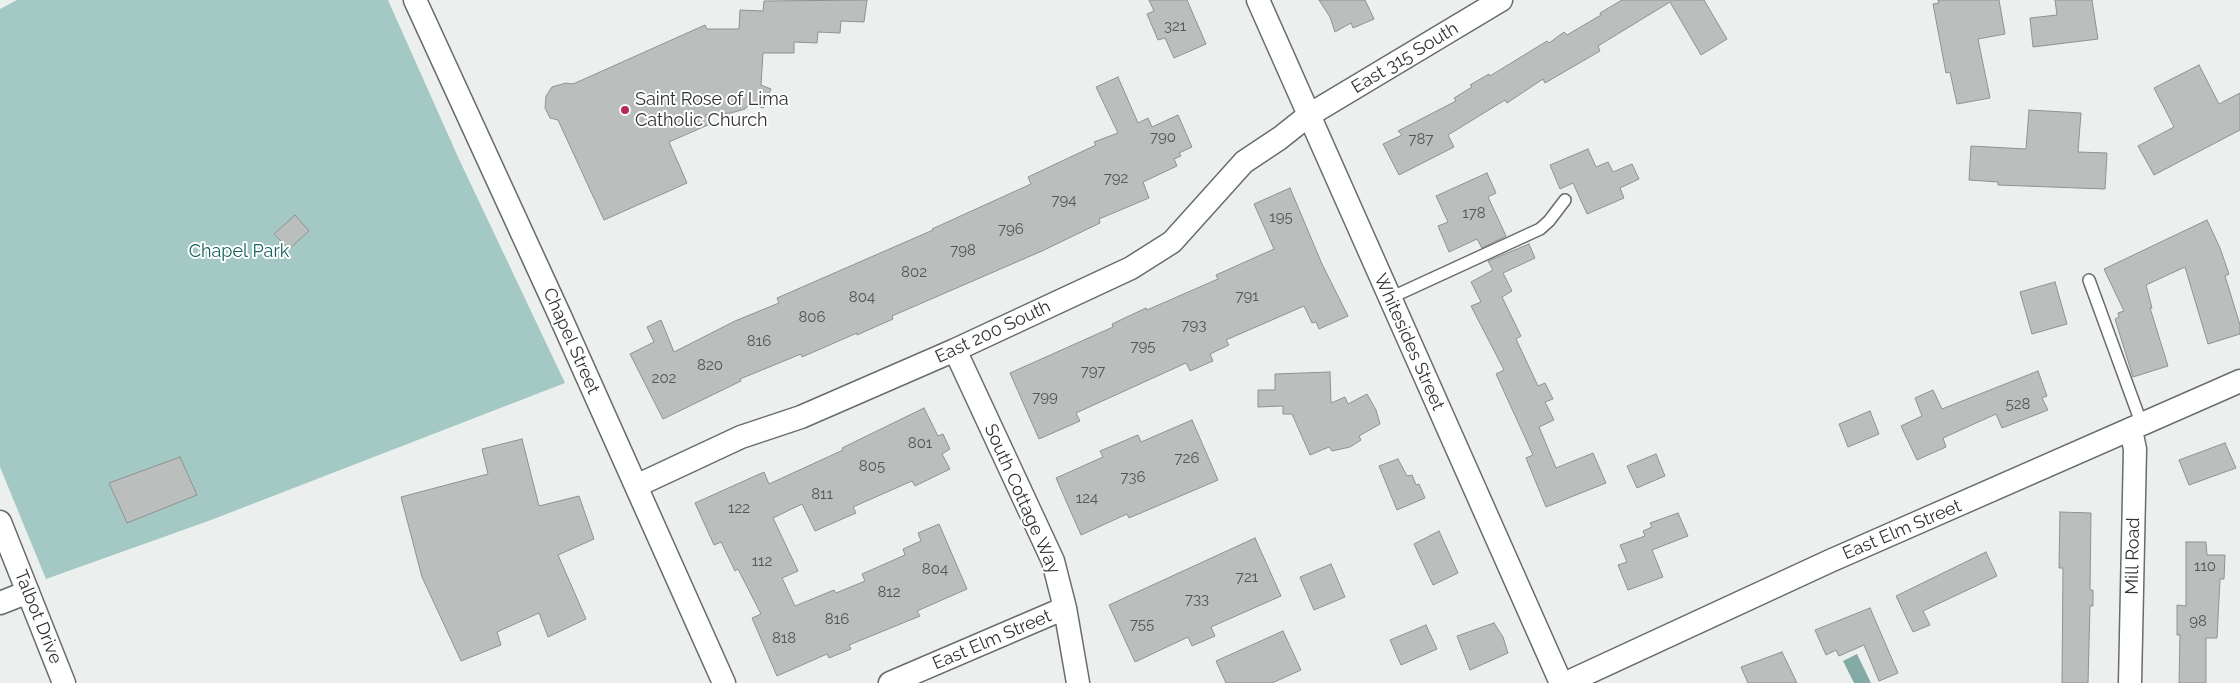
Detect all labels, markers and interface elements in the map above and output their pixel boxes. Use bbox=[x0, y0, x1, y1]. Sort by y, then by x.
house number: 321 bbox=[1164, 17, 1186, 35]
street label: East 315 South bbox=[1348, 18, 1462, 98]
place label: Saint Rose of Lima Catholic Church bbox=[635, 89, 789, 132]
marker: Saint Rose of Lima Catholic Church bbox=[619, 104, 631, 116]
house number: 790 bbox=[1150, 128, 1176, 146]
house number: 787 bbox=[1409, 130, 1433, 148]
house number: 792 bbox=[1104, 169, 1128, 187]
house number: 794 bbox=[1052, 191, 1076, 209]
house number: 178 bbox=[1462, 204, 1486, 222]
house number: 195 bbox=[1269, 208, 1293, 226]
house number: 796 bbox=[998, 220, 1024, 238]
park label: Chapel Park bbox=[189, 241, 289, 263]
house number: 798 bbox=[950, 241, 976, 259]
house number: 802 bbox=[901, 263, 927, 281]
street label: Whitesides Street bbox=[1369, 270, 1449, 414]
street label: Chapel Street bbox=[538, 285, 604, 397]
house number: 791 bbox=[1235, 287, 1259, 305]
house number: 804 bbox=[849, 288, 875, 306]
street label: East 200 South bbox=[932, 296, 1054, 368]
house number: 806 bbox=[798, 308, 826, 326]
house number: 793 bbox=[1182, 316, 1206, 334]
house number: 816 bbox=[747, 332, 771, 350]
house number: 795 bbox=[1131, 337, 1155, 355]
house number: 820 bbox=[697, 356, 723, 374]
house number: 797 bbox=[1081, 362, 1105, 380]
house number: 202 bbox=[652, 369, 676, 387]
house number: 799 bbox=[1032, 388, 1058, 406]
house number: 528 bbox=[2006, 395, 2030, 413]
street label: South Cottage Way bbox=[979, 421, 1065, 577]
house number: 801 bbox=[908, 434, 932, 452]
house number: 726 bbox=[1175, 449, 1199, 467]
house number: 805 bbox=[859, 457, 885, 475]
house number: 736 bbox=[1120, 468, 1146, 486]
house number: 811 bbox=[811, 485, 833, 503]
house number: 124 bbox=[1076, 489, 1098, 507]
street label: East Elm Street bbox=[1839, 495, 1965, 565]
house number: 122 bbox=[728, 499, 750, 517]
street label: Mill Road bbox=[2122, 517, 2144, 595]
house number: 112 bbox=[752, 552, 772, 570]
house number: 110 bbox=[2194, 557, 2216, 575]
house number: 804 bbox=[922, 560, 948, 578]
street label: Talbot Drive bbox=[9, 567, 67, 667]
house number: 721 bbox=[1236, 568, 1258, 586]
house number: 812 bbox=[877, 583, 901, 601]
house number: 733 bbox=[1185, 590, 1209, 608]
street label: East Elm Street bbox=[929, 605, 1055, 675]
house number: 816 bbox=[825, 610, 849, 628]
house number: 98 bbox=[2189, 612, 2207, 630]
house number: 755 bbox=[1130, 615, 1154, 633]
house number: 818 bbox=[772, 629, 796, 647]

